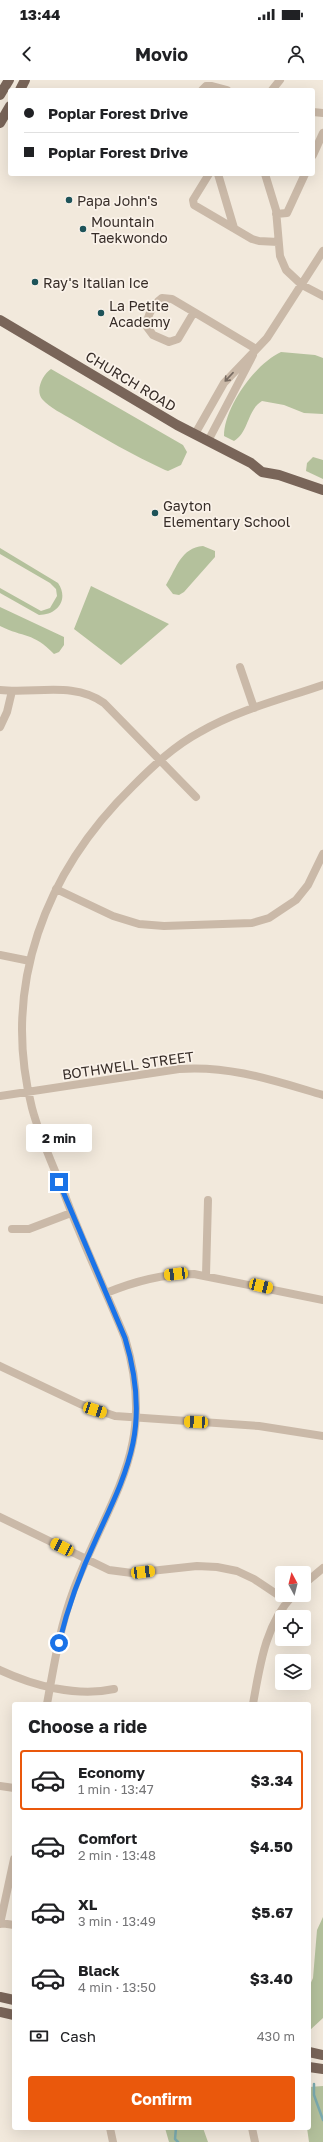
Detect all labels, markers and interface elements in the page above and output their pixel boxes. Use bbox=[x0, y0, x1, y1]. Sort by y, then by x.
text: 13:44 bbox=[20, 5, 60, 23]
icon: back bbox=[16, 43, 38, 65]
text: Movio bbox=[135, 43, 188, 65]
icon: person bbox=[285, 43, 307, 65]
text: Poplar Forest Drive bbox=[48, 104, 188, 122]
text: Poplar Forest Drive bbox=[48, 143, 188, 161]
place label: Papa John's bbox=[77, 192, 158, 209]
marker: Papa John's bbox=[64, 195, 74, 205]
place label: Mountain Taekwondo bbox=[91, 213, 168, 246]
marker: Mountain Taekwondo bbox=[78, 224, 88, 234]
place label: Ray's Italian Ice bbox=[43, 274, 149, 291]
marker: Ray's Italian Ice bbox=[30, 277, 40, 287]
place label: La Petite Academy bbox=[109, 297, 171, 330]
marker: La Petite Academy bbox=[96, 308, 106, 318]
street label: CHURCH ROAD bbox=[83, 347, 179, 415]
one-way arrow bbox=[224, 372, 234, 382]
place label: Gayton Elementary School bbox=[163, 497, 290, 530]
marker: Gayton Elementary School bbox=[150, 508, 160, 518]
street label: BOTHWELL STREET bbox=[61, 1047, 195, 1083]
callout: 2 min bbox=[26, 1124, 92, 1152]
text: 2 min bbox=[42, 1130, 76, 1146]
route end bbox=[50, 1173, 68, 1191]
car bbox=[163, 1267, 189, 1281]
car bbox=[248, 1277, 274, 1295]
car bbox=[82, 1401, 108, 1419]
car bbox=[184, 1415, 208, 1429]
car bbox=[49, 1536, 75, 1558]
car bbox=[130, 1565, 156, 1579]
north arrow bbox=[275, 1566, 311, 1602]
map controls bbox=[275, 1566, 311, 1690]
button: locate bbox=[275, 1610, 311, 1646]
route start bbox=[50, 1634, 68, 1652]
button: layers bbox=[275, 1654, 311, 1690]
text: Choose a ride bbox=[28, 1715, 147, 1737]
icon: car bbox=[30, 1762, 66, 1798]
text: Economy bbox=[78, 1763, 145, 1781]
text: $3.34 bbox=[250, 1771, 293, 1789]
text: 1 min · 13:47 bbox=[78, 1781, 154, 1797]
icon: car bbox=[30, 1828, 66, 1864]
text: Comfort bbox=[78, 1829, 137, 1847]
text: $4.50 bbox=[250, 1837, 293, 1855]
text: 2 min · 13:48 bbox=[78, 1847, 156, 1863]
icon: car bbox=[30, 1894, 66, 1930]
text: XL bbox=[78, 1895, 97, 1913]
text: $5.67 bbox=[251, 1903, 293, 1921]
text: 3 min · 13:49 bbox=[78, 1913, 156, 1929]
icon: car bbox=[30, 1960, 66, 1996]
text: Black bbox=[78, 1961, 120, 1979]
text: $3.40 bbox=[250, 1969, 293, 1987]
text: 4 min · 13:50 bbox=[78, 1979, 156, 1995]
icon: cash bbox=[28, 2025, 50, 2047]
text: Cash bbox=[60, 2027, 96, 2045]
text: 430 m bbox=[257, 2028, 295, 2044]
button: Confirm bbox=[28, 2076, 295, 2122]

